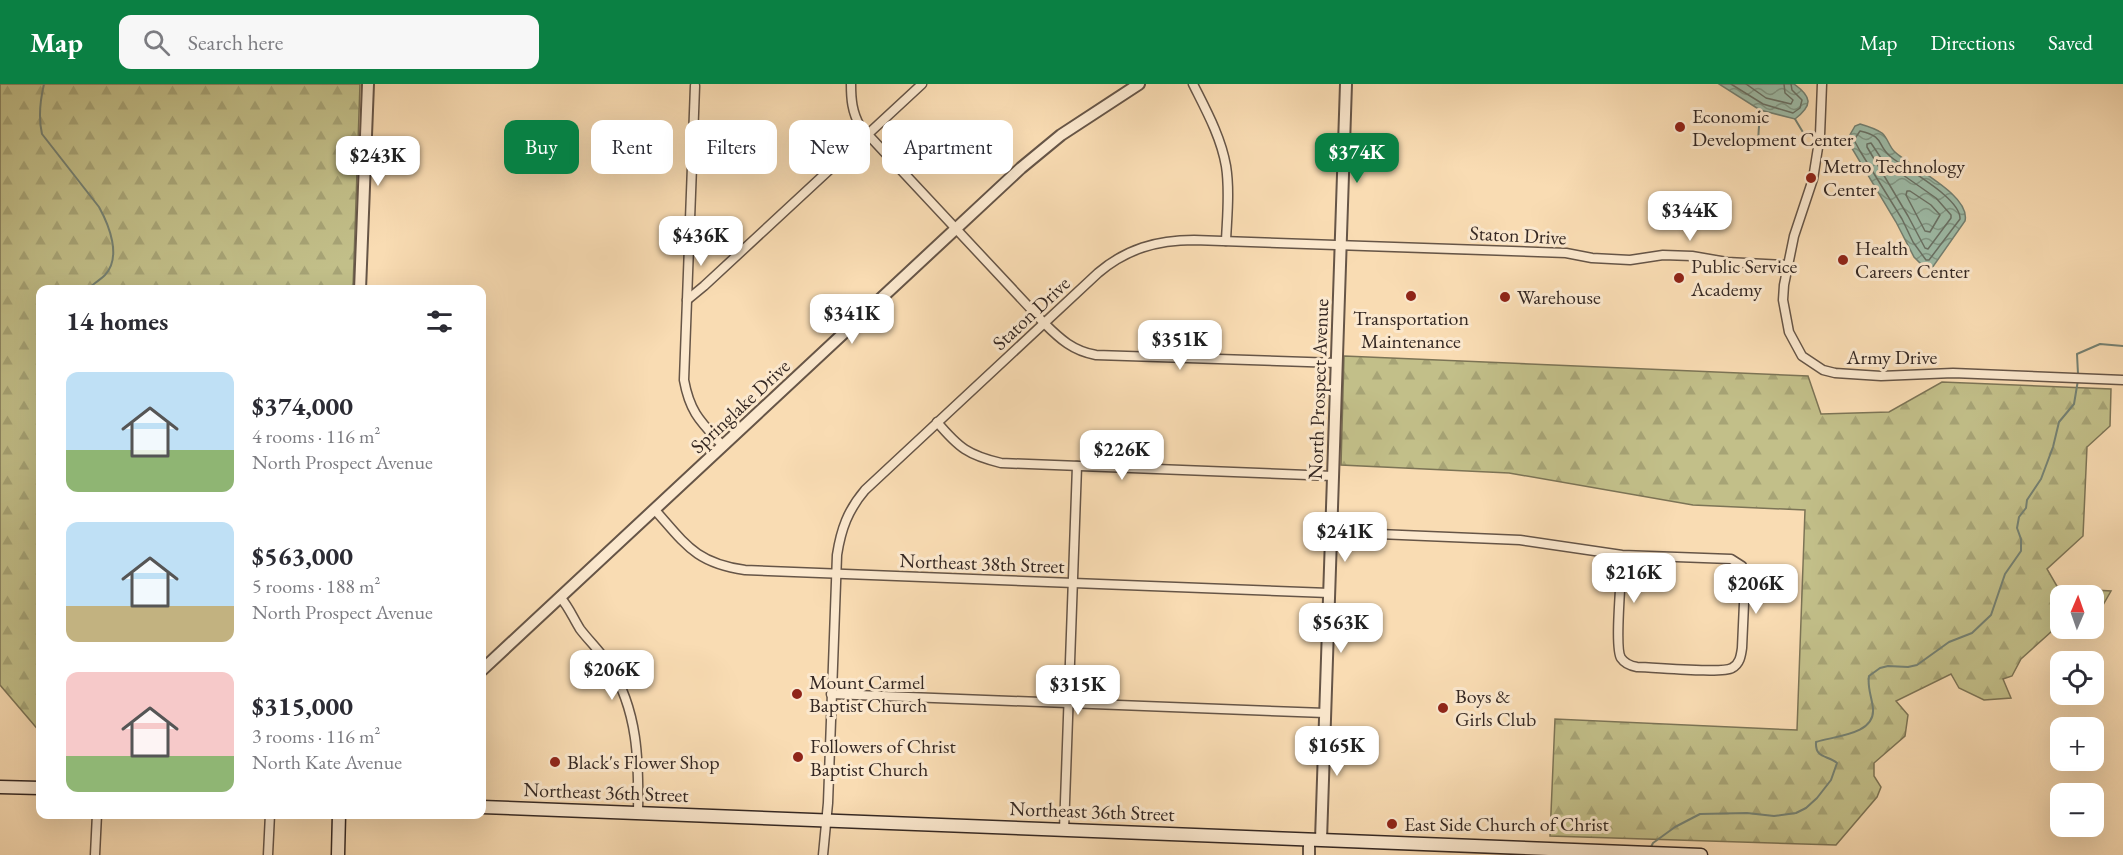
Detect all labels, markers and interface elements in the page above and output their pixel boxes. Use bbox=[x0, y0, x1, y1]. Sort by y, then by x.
search box bbox=[119, 15, 539, 69]
text: Map bbox=[30, 24, 83, 60]
icon: search bbox=[140, 26, 173, 59]
text: Search here bbox=[188, 28, 283, 57]
text: Map bbox=[1860, 29, 1897, 56]
text: Directions bbox=[1930, 29, 2015, 56]
text: Saved bbox=[2048, 29, 2093, 56]
place label: Economic Development Center bbox=[1692, 103, 1854, 152]
chip: Buy bbox=[504, 120, 579, 174]
chip: Rent bbox=[591, 120, 673, 174]
chip: Filters bbox=[685, 120, 777, 174]
chip: New bbox=[789, 120, 870, 174]
chip: Apartment bbox=[882, 120, 1013, 174]
marker: Economic Development Center bbox=[1673, 120, 1687, 134]
pin: $374K bbox=[1315, 133, 1399, 184]
pin: $243K bbox=[336, 136, 420, 187]
text: $374K bbox=[1329, 139, 1385, 165]
text: $243K bbox=[350, 142, 406, 168]
place label: Metro Technology Center bbox=[1823, 153, 1965, 202]
marker: Metro Technology Center bbox=[1804, 171, 1818, 185]
pin: $344K bbox=[1648, 191, 1732, 242]
text: $344K bbox=[1662, 197, 1718, 223]
pin: $436K bbox=[659, 216, 743, 267]
street label: Staton Drive bbox=[1469, 219, 1567, 251]
text: $436K bbox=[673, 222, 729, 248]
place label: Health Careers Center bbox=[1855, 235, 1970, 284]
place label: Public Service Academy bbox=[1690, 253, 1798, 302]
marker: Health Careers Center bbox=[1836, 253, 1850, 267]
street label: Staton Drive bbox=[987, 270, 1075, 356]
marker: Public Service Academy bbox=[1672, 271, 1686, 285]
place label: Warehouse bbox=[1517, 284, 1601, 310]
marker: Transportation Maintenance bbox=[1404, 289, 1418, 303]
marker: Warehouse bbox=[1498, 290, 1512, 304]
pin: $341K bbox=[810, 294, 894, 345]
street label: North Prospect Avenue bbox=[1302, 298, 1334, 480]
text: $341K bbox=[824, 300, 880, 326]
text: 14 homes bbox=[66, 304, 168, 338]
icon: filters bbox=[423, 305, 456, 338]
place label: Transportation Maintenance bbox=[1353, 305, 1469, 354]
pin: $351K bbox=[1138, 320, 1222, 371]
text: $351K bbox=[1152, 326, 1208, 352]
street label: Army Drive bbox=[1846, 344, 1938, 370]
street label: Springlake Drive bbox=[685, 353, 796, 459]
text: $374,000 bbox=[252, 389, 353, 423]
icon: home bbox=[114, 396, 186, 468]
text: 4 rooms · 116 m² bbox=[252, 423, 380, 449]
pin: $226K bbox=[1080, 430, 1164, 481]
text: $226K bbox=[1094, 436, 1150, 462]
text: North Prospect Avenue bbox=[252, 449, 433, 475]
pin: $241K bbox=[1303, 512, 1387, 563]
text: $241K bbox=[1317, 518, 1373, 544]
text: $563,000 bbox=[252, 539, 353, 573]
icon: home bbox=[114, 546, 186, 618]
street label: Northeast 38th Street bbox=[899, 547, 1066, 579]
pin: $216K bbox=[1592, 553, 1676, 604]
text: $216K bbox=[1606, 559, 1662, 585]
pin: $206K bbox=[1714, 564, 1798, 615]
text: $206K bbox=[1728, 570, 1784, 596]
text: 5 rooms · 188 m² bbox=[252, 573, 380, 599]
north arrow bbox=[2050, 585, 2104, 639]
map controls bbox=[2050, 585, 2104, 837]
text: North Prospect Avenue bbox=[252, 599, 433, 625]
pin: $563K bbox=[1299, 603, 1383, 654]
text: $563K bbox=[1313, 609, 1369, 635]
pin: $206K bbox=[570, 650, 654, 701]
button: locate bbox=[2050, 651, 2104, 705]
text: $206K bbox=[584, 656, 640, 682]
pin: $315K bbox=[1036, 665, 1120, 716]
place label: Mount Carmel Baptist Church bbox=[809, 669, 927, 718]
text: $315K bbox=[1050, 671, 1106, 697]
place label: Boys & Girls Club bbox=[1455, 683, 1536, 732]
marker: Mount Carmel Baptist Church bbox=[790, 687, 804, 701]
text: $315,000 bbox=[252, 689, 353, 723]
icon: home bbox=[114, 696, 186, 768]
marker: Boys & Girls Club bbox=[1436, 701, 1450, 715]
button: + bbox=[2050, 717, 2104, 771]
text: 3 rooms · 116 m² bbox=[252, 723, 380, 749]
pin: $165K bbox=[1295, 726, 1379, 777]
text: $165K bbox=[1309, 732, 1365, 758]
place label: Followers of Christ Baptist Church bbox=[810, 733, 956, 782]
text: North Kate Avenue bbox=[252, 749, 402, 775]
place label: Black's Flower Shop bbox=[567, 749, 720, 775]
marker: Followers of Christ Baptist Church bbox=[791, 750, 805, 764]
marker: Black's Flower Shop bbox=[548, 755, 562, 769]
street label: Northeast 36th Street bbox=[523, 776, 690, 808]
button: − bbox=[2050, 783, 2104, 837]
street label: Northeast 36th Street bbox=[1009, 795, 1176, 827]
place label: East Side Church of Christ bbox=[1404, 811, 1610, 837]
marker: East Side Church of Christ bbox=[1385, 817, 1399, 831]

